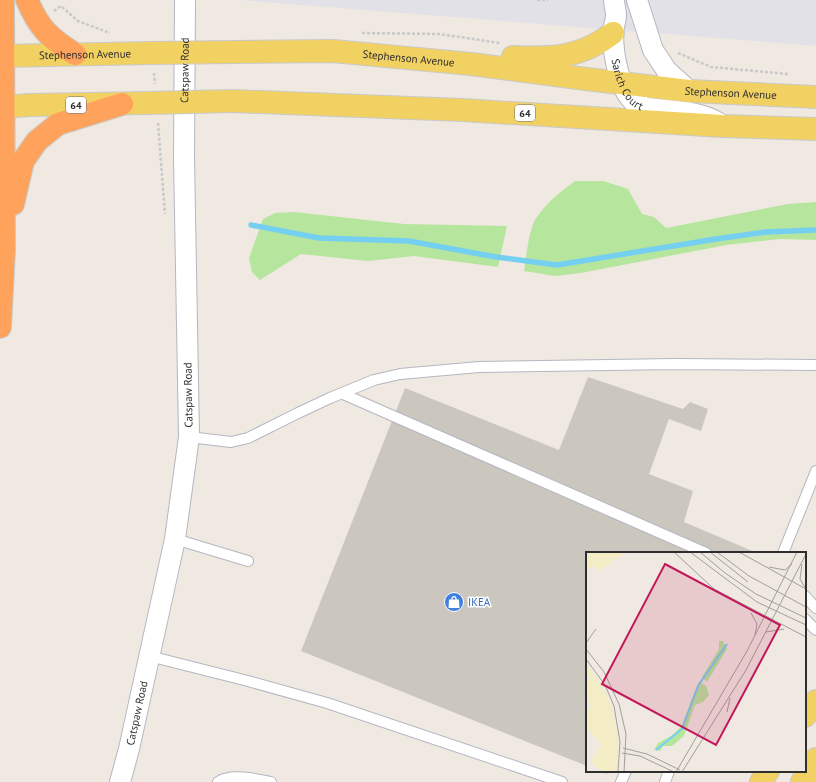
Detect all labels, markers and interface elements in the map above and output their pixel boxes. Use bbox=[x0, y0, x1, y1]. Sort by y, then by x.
street label: Catspaw Road bbox=[177, 37, 192, 103]
street label: Stephenson Avenue bbox=[39, 46, 132, 62]
street label: Stephenson Avenue bbox=[362, 47, 456, 69]
street label: Sarich Court bbox=[608, 57, 645, 113]
street label: Stephenson Avenue bbox=[684, 84, 777, 102]
road number: 64 bbox=[66, 97, 86, 113]
road number: 64 bbox=[515, 105, 535, 121]
street label: Catspaw Road bbox=[180, 362, 196, 428]
inset map bbox=[586, 552, 806, 772]
shop icon: IKEA bbox=[443, 591, 465, 613]
place label: IKEA bbox=[468, 595, 491, 609]
street label: Catspaw Road bbox=[123, 680, 151, 747]

